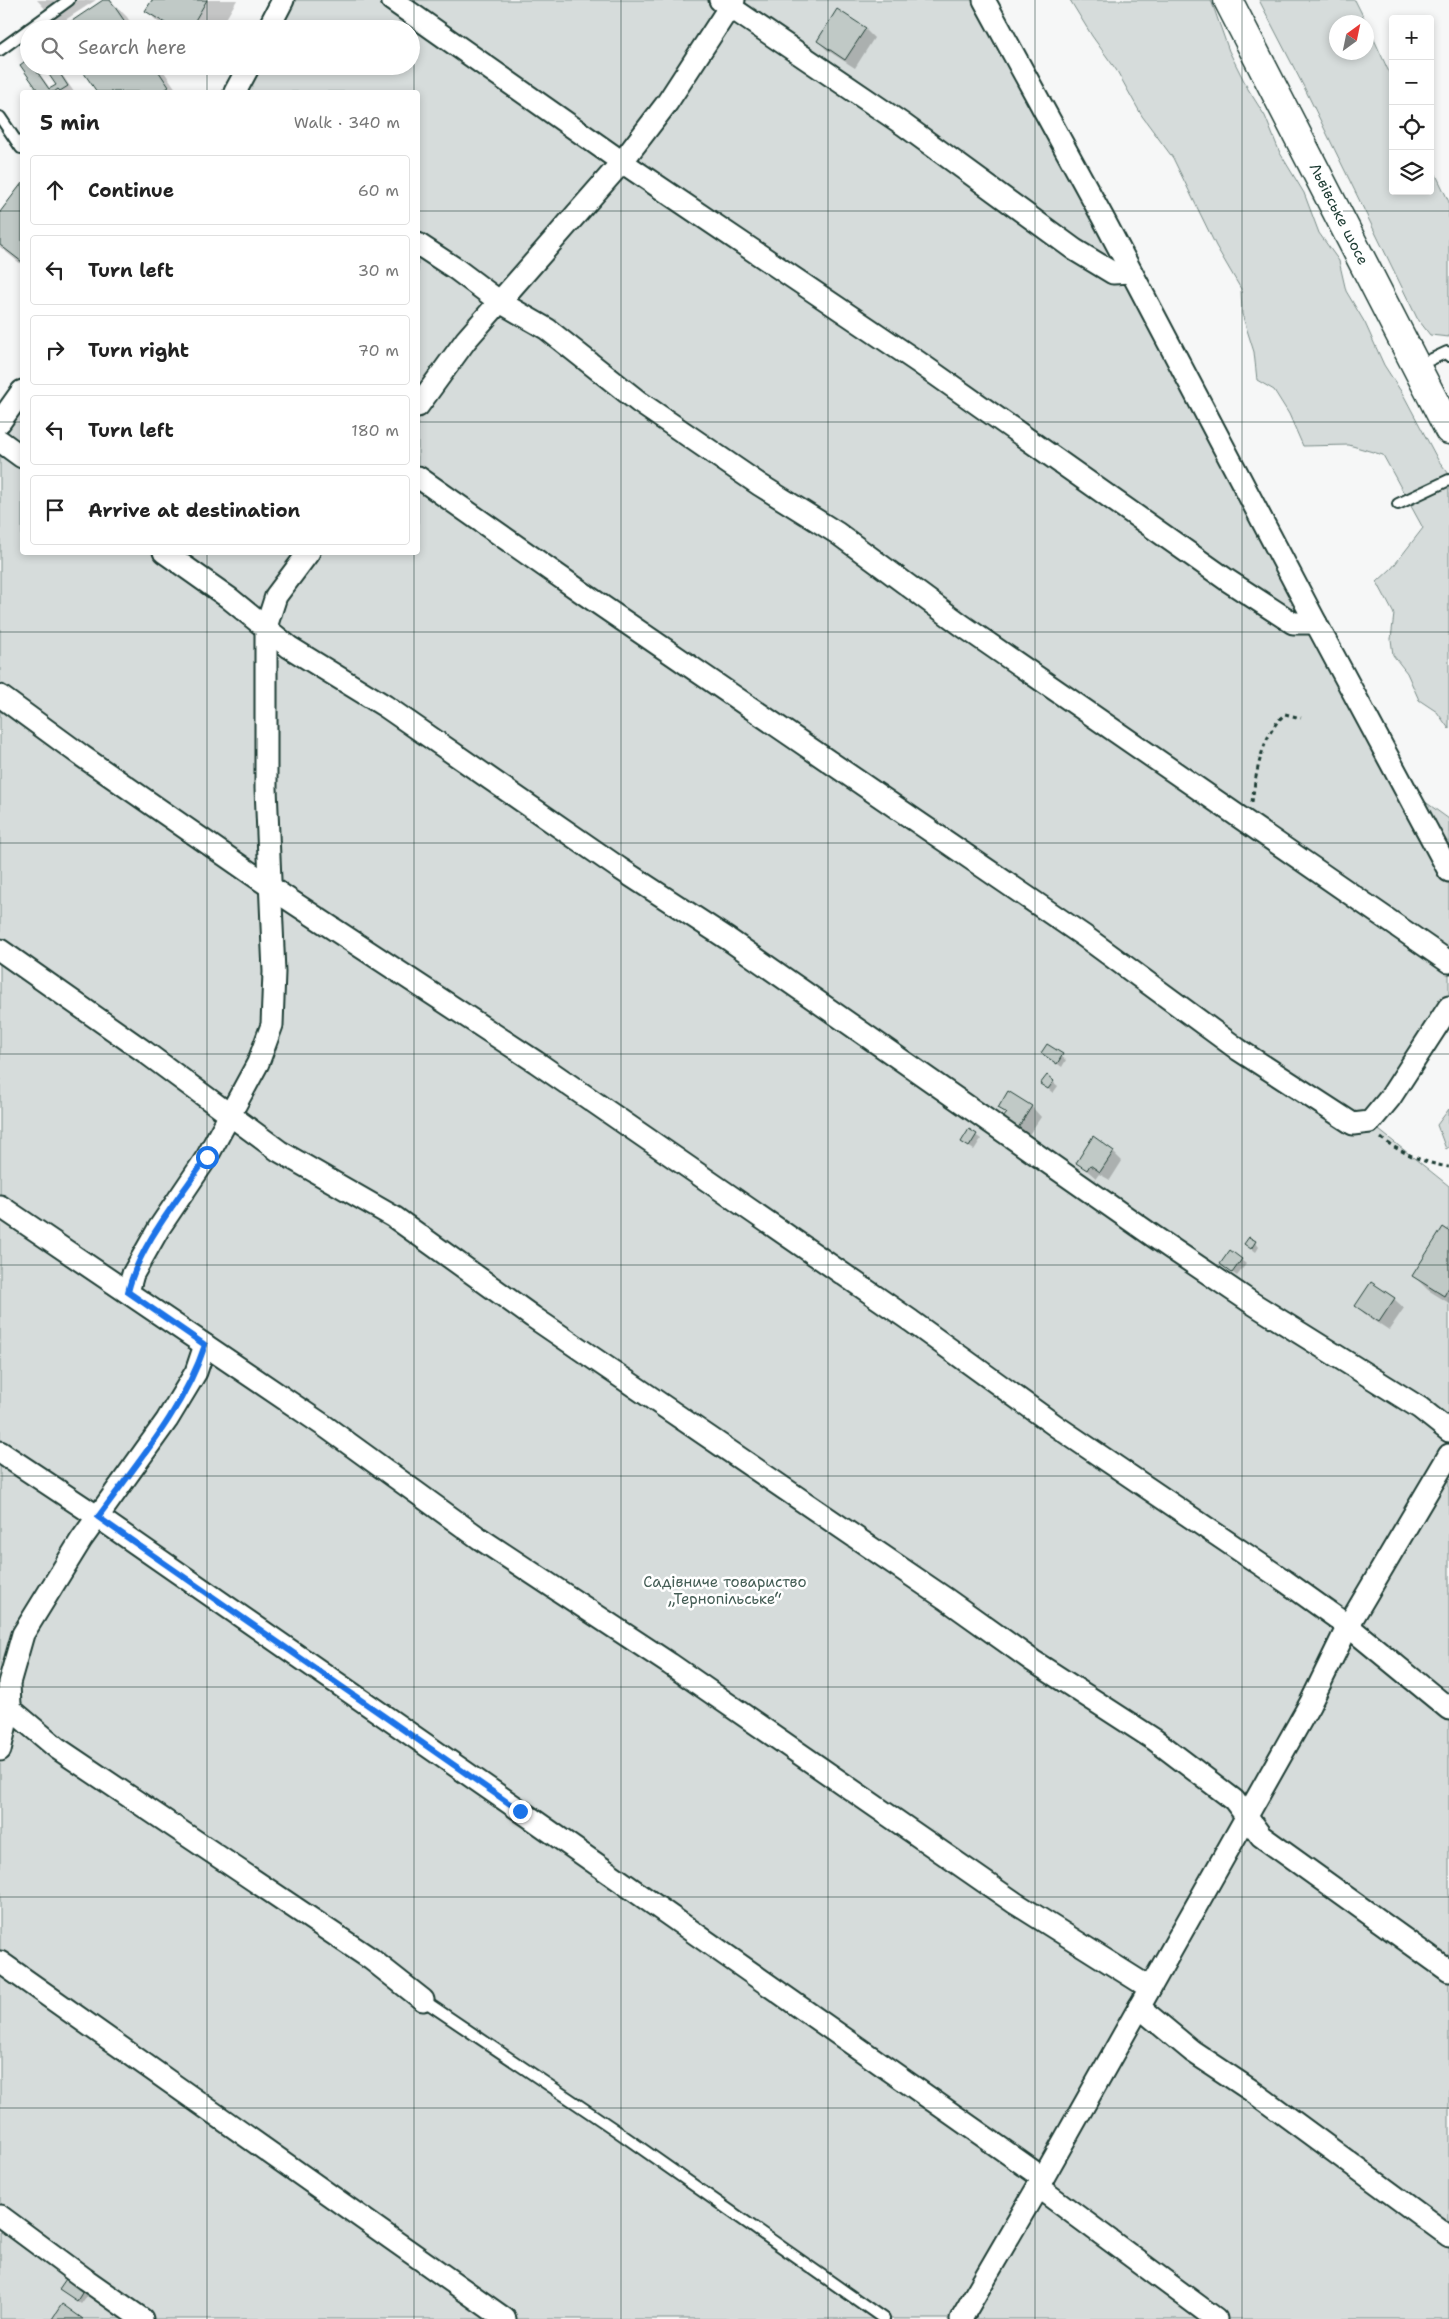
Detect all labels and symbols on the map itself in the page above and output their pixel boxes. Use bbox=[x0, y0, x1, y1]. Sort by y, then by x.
north arrow bbox=[1329, 15, 1374, 60]
street label: Львівське шосе bbox=[1305, 160, 1373, 268]
route start bbox=[196, 1146, 219, 1169]
park label: Садівниче товариство „Тернопільське“ bbox=[643, 1572, 807, 1609]
route end bbox=[509, 1800, 532, 1823]

